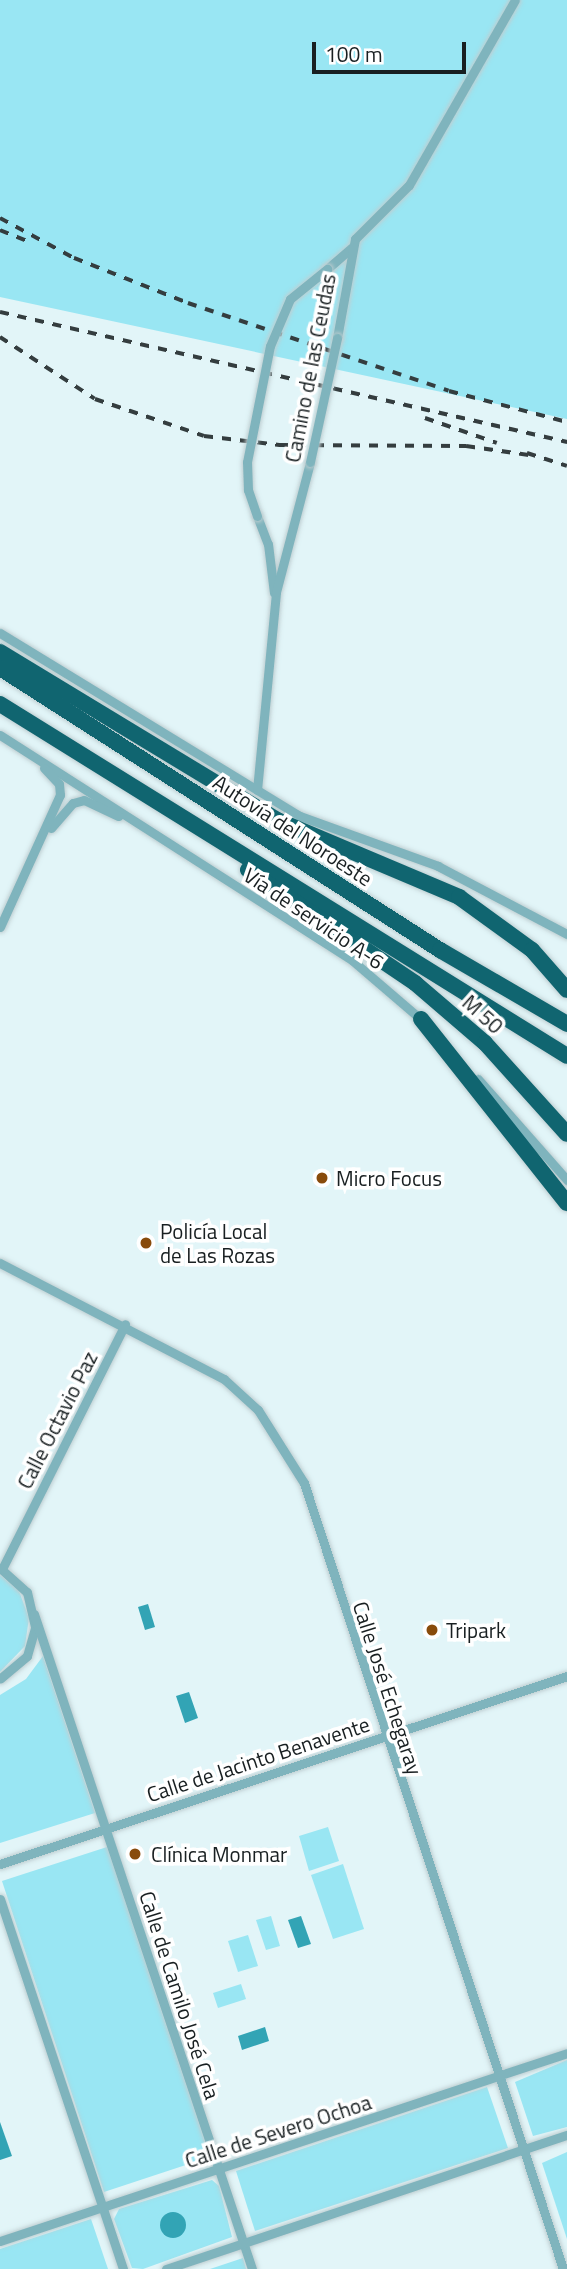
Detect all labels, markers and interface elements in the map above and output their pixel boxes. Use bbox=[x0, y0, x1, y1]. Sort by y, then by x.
scale bar bbox=[315, 28, 469, 72]
text: 100 m bbox=[325, 38, 382, 70]
street label: Camino de las Ceudas bbox=[279, 272, 341, 464]
street label: Autovía del Noroeste bbox=[209, 769, 377, 891]
street label: Vía de servicio A-6 bbox=[239, 862, 389, 974]
street label: M 50 bbox=[458, 989, 508, 1039]
place label: Micro Focus bbox=[336, 1165, 442, 1191]
marker: Micro Focus bbox=[314, 1170, 330, 1186]
place label: Policía Local de Las Rozas bbox=[160, 1218, 275, 1268]
marker: Policía Local de Las Rozas bbox=[138, 1235, 154, 1251]
street label: Calle Octavio Paz bbox=[12, 1347, 102, 1493]
street label: Calle José Echegaray bbox=[348, 1598, 428, 1778]
place label: Tripark bbox=[446, 1617, 506, 1643]
marker: Tripark bbox=[424, 1622, 440, 1638]
street label: Calle de Jacinto Benavente bbox=[143, 1711, 373, 1807]
place label: Clínica Monmar bbox=[151, 1841, 287, 1867]
marker: Clínica Monmar bbox=[125, 1844, 145, 1864]
street label: Calle de Camilo José Cela bbox=[134, 1888, 226, 2102]
street label: Calle de Severo Ochoa bbox=[182, 2089, 374, 2173]

